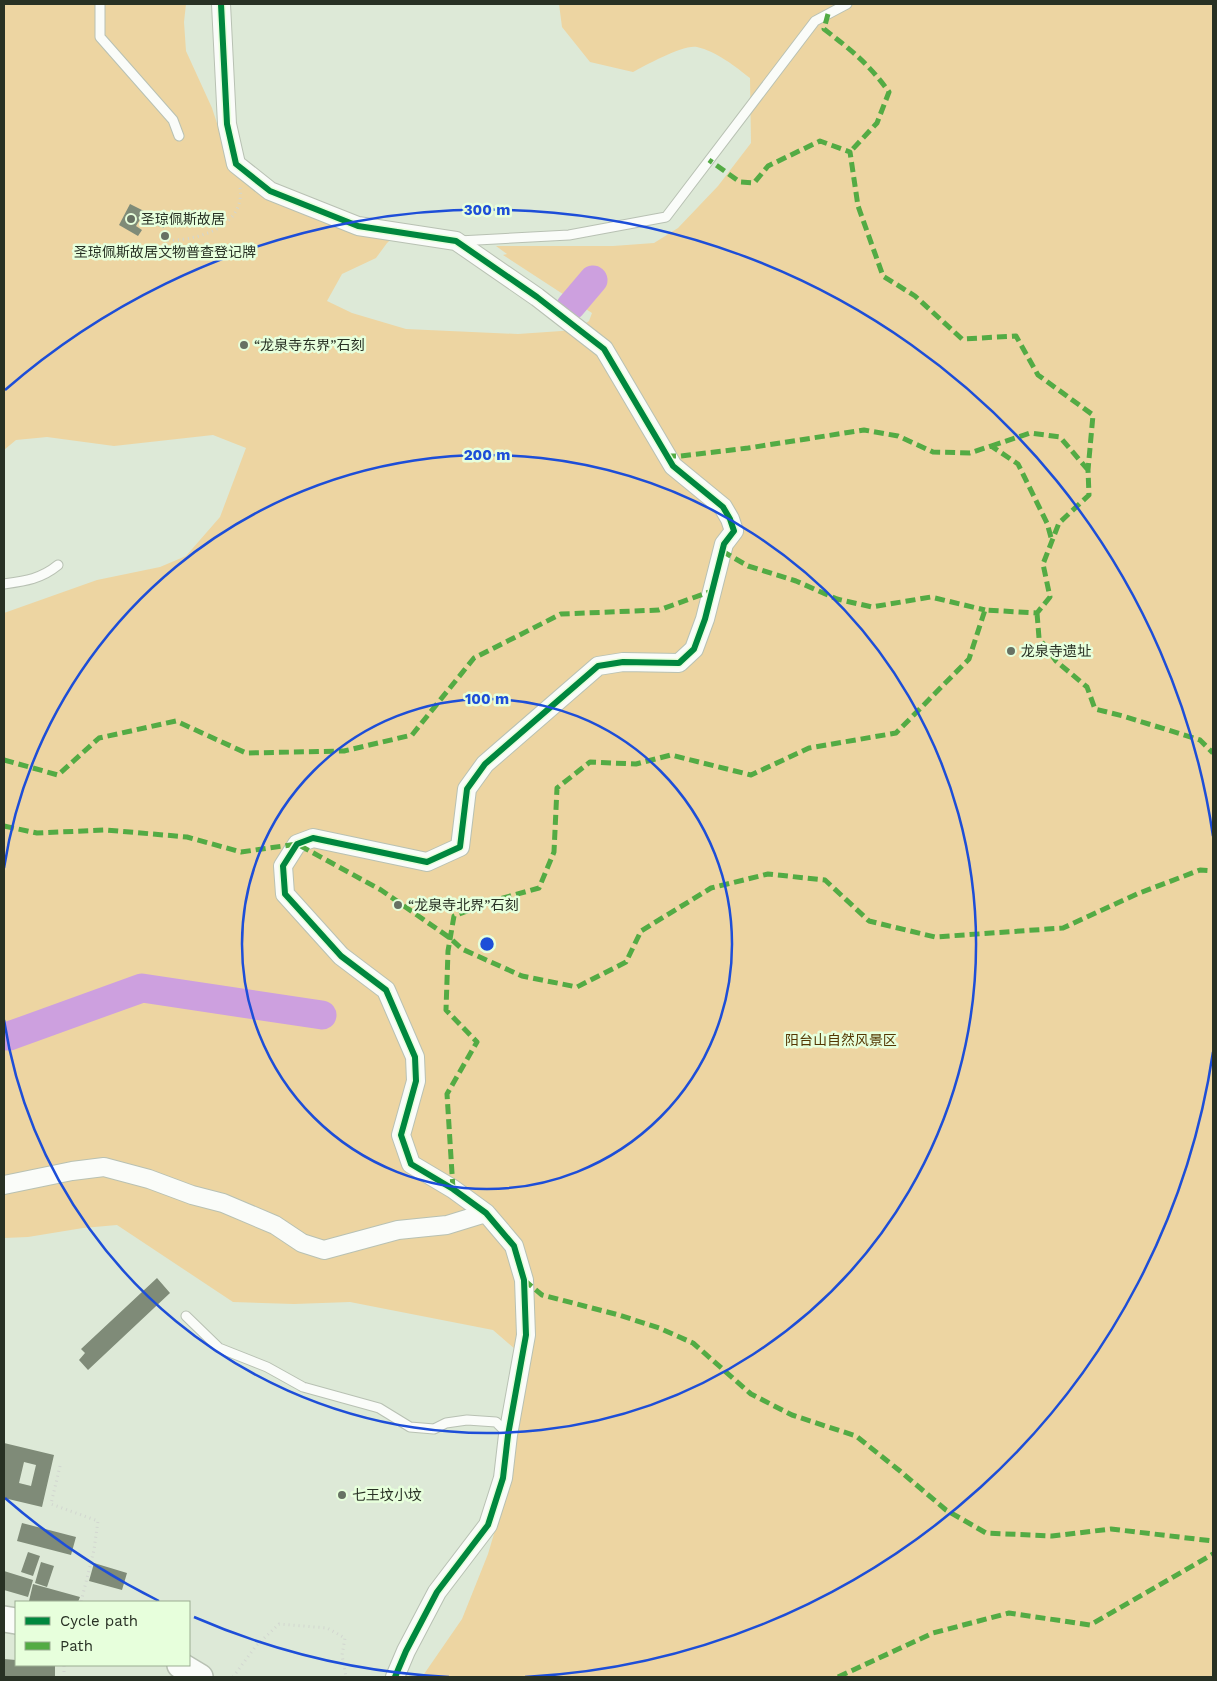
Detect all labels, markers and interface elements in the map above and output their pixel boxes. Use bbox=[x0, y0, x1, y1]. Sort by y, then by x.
text: 300 m bbox=[464, 201, 510, 219]
place label: 圣琼佩斯故居 bbox=[141, 211, 225, 227]
marker: 圣琼佩斯故居 bbox=[125, 213, 137, 225]
marker: 圣琼佩斯故居文物普查登记牌 bbox=[159, 230, 171, 242]
place label: 圣琼佩斯故居文物普查登记牌 bbox=[74, 244, 256, 260]
place label: “龙泉寺东界”石刻 bbox=[254, 337, 364, 353]
marker: “龙泉寺东界”石刻 bbox=[238, 339, 250, 351]
text: 200 m bbox=[464, 446, 510, 464]
place label: 龙泉寺遗址 bbox=[1021, 643, 1091, 659]
marker: 龙泉寺遗址 bbox=[1005, 645, 1017, 657]
text: 100 m bbox=[465, 690, 509, 708]
place label: “龙泉寺北界”石刻 bbox=[408, 897, 518, 913]
marker: “龙泉寺北界”石刻 bbox=[392, 899, 404, 911]
centre of rings bbox=[478, 935, 496, 953]
park label: 阳台山自然风景区 bbox=[785, 1032, 897, 1048]
place label: 七王坟小坟 bbox=[352, 1487, 422, 1503]
marker: 七王坟小坟 bbox=[336, 1489, 348, 1501]
legend bbox=[15, 1601, 190, 1666]
text: Cycle path bbox=[60, 1612, 138, 1630]
text: Path bbox=[60, 1637, 93, 1655]

